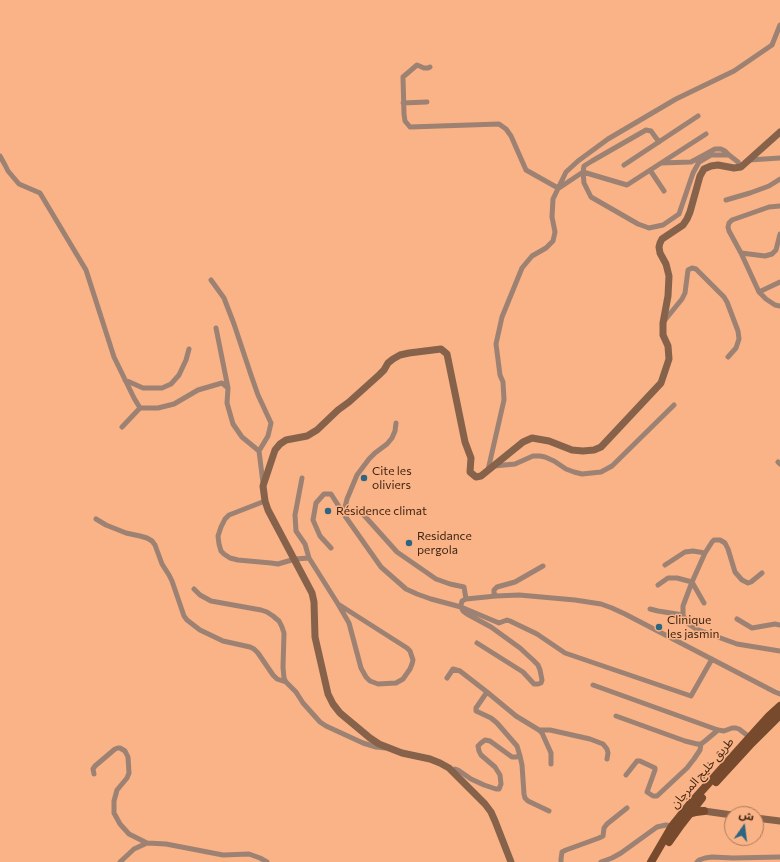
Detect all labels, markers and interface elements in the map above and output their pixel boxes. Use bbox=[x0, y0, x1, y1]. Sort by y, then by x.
place label: Cite les oliviers bbox=[372, 464, 412, 492]
marker: Cite les oliviers bbox=[359, 473, 369, 483]
place label: Résidence climat bbox=[336, 504, 427, 518]
marker: Résidence climat bbox=[323, 506, 333, 516]
place label: Residance pergola bbox=[417, 529, 472, 557]
marker: Residance pergola bbox=[404, 538, 414, 548]
place label: Clinique les jasmin bbox=[667, 613, 719, 641]
marker: Clinique les jasmin bbox=[654, 622, 664, 632]
street label: طريق خليج المرجان bbox=[667, 735, 737, 811]
north arrow bbox=[724, 806, 764, 846]
text: ش bbox=[738, 807, 756, 823]

